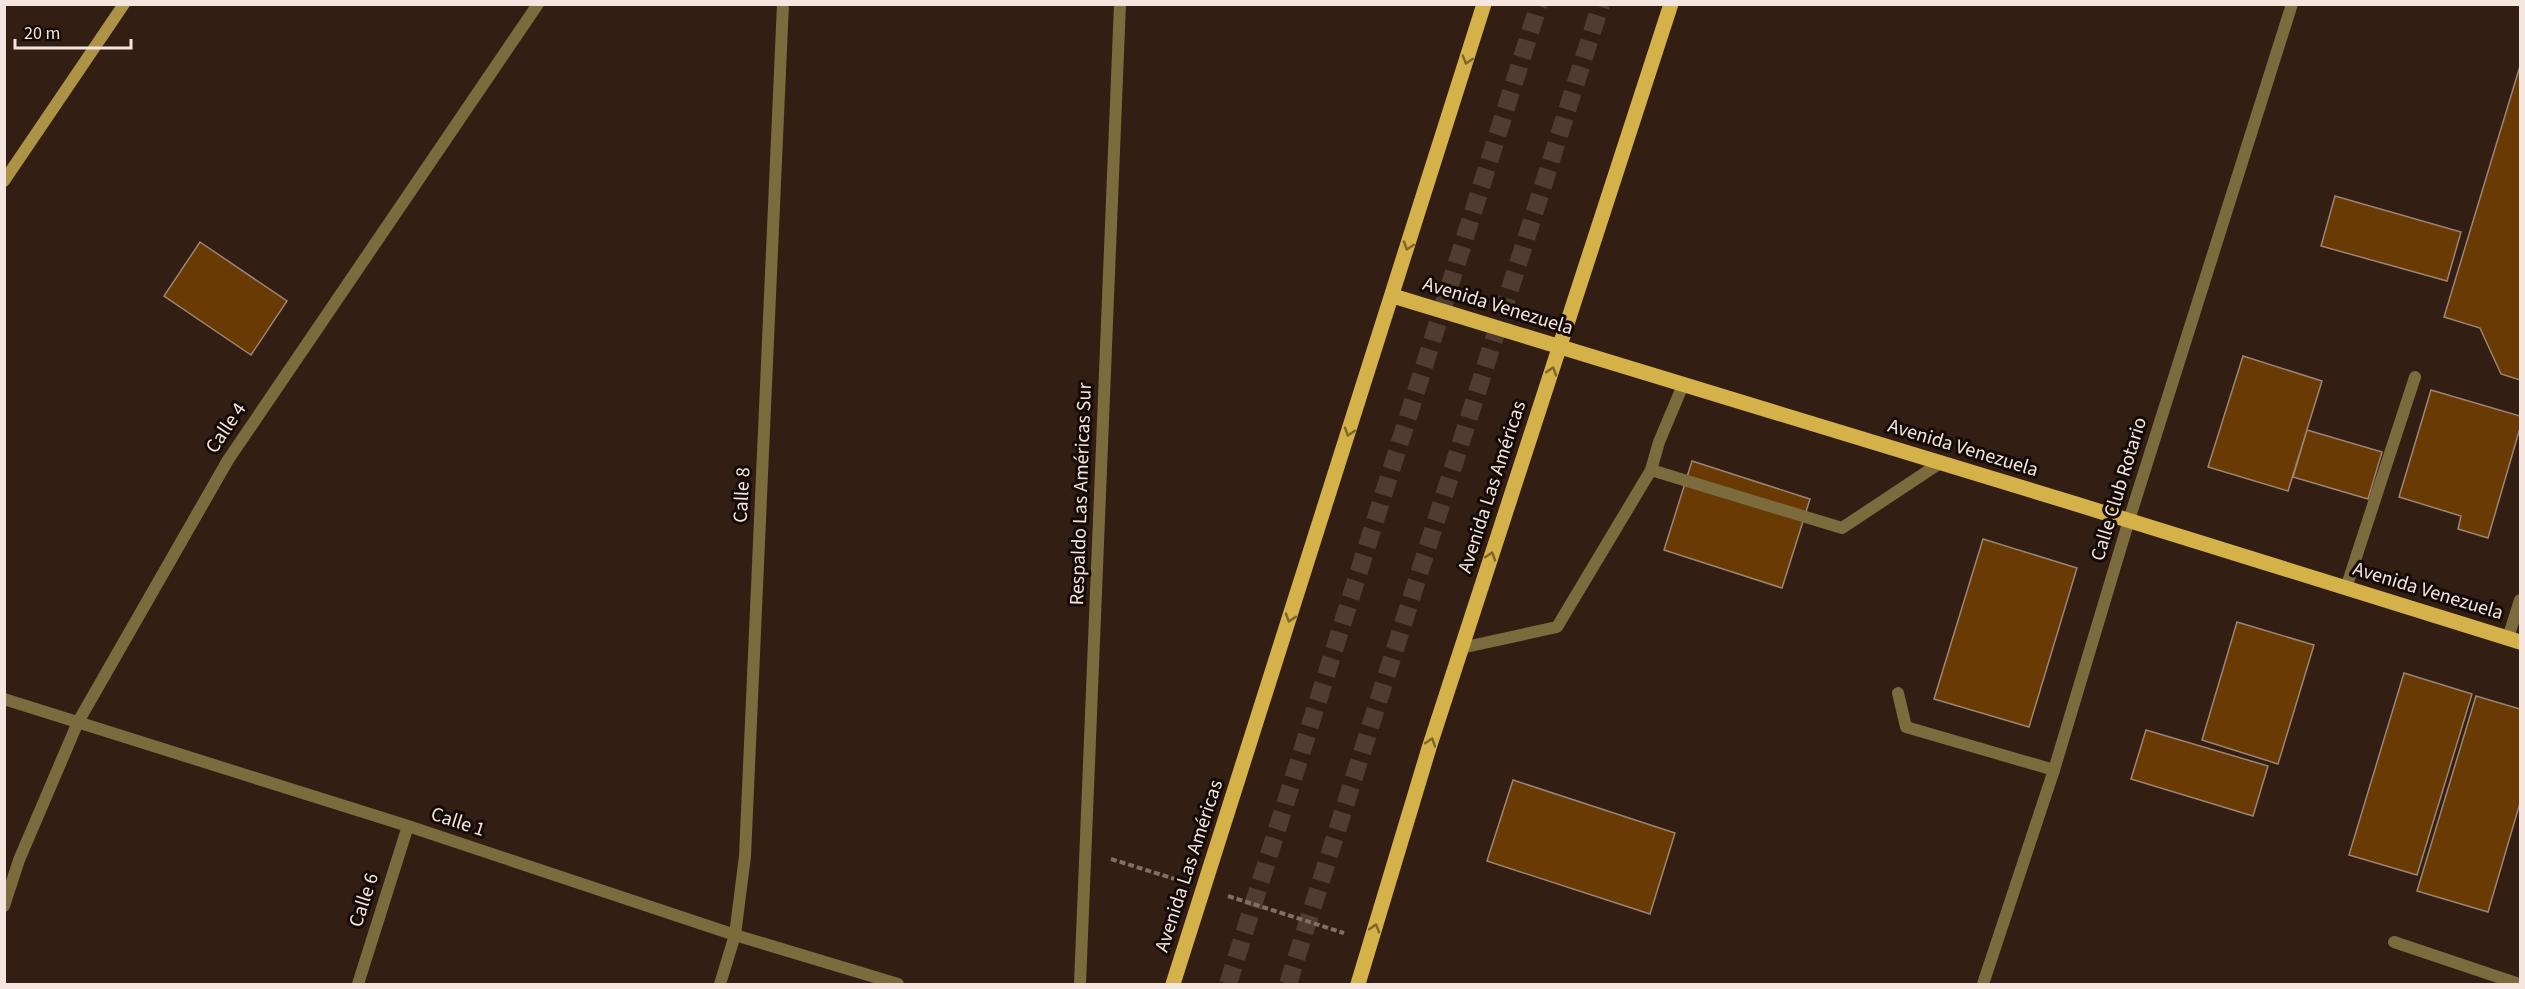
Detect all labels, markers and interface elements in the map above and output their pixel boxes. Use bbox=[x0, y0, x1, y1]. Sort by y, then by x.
scale bar bbox=[15, 12, 130, 50]
text: 20 m bbox=[24, 21, 60, 46]
one-way arrow bbox=[1462, 54, 1474, 65]
one-way arrow bbox=[1403, 240, 1416, 251]
street label: Avenida Venezuela bbox=[1419, 270, 1577, 342]
one-way arrow bbox=[1544, 366, 1557, 377]
street label: Respaldo Las Américas Sur bbox=[1063, 382, 1099, 606]
street label: Calle 4 bbox=[199, 397, 253, 459]
street label: Avenida Las Américas bbox=[1451, 397, 1533, 577]
street label: Avenida Venezuela bbox=[1884, 412, 2042, 484]
street label: Calle Club Rotario bbox=[2084, 414, 2154, 564]
one-way arrow bbox=[1344, 426, 1356, 437]
street label: Calle 8 bbox=[727, 466, 757, 523]
one-way arrow bbox=[1484, 551, 1497, 562]
street label: Avenida Venezuela bbox=[2349, 555, 2507, 627]
one-way arrow bbox=[1285, 612, 1297, 623]
one-way arrow bbox=[1424, 737, 1436, 748]
street label: Avenida Las Américas bbox=[1148, 776, 1230, 956]
street label: Calle 1 bbox=[427, 800, 489, 844]
street label: Calle 6 bbox=[342, 869, 386, 931]
one-way arrow bbox=[1368, 923, 1380, 934]

